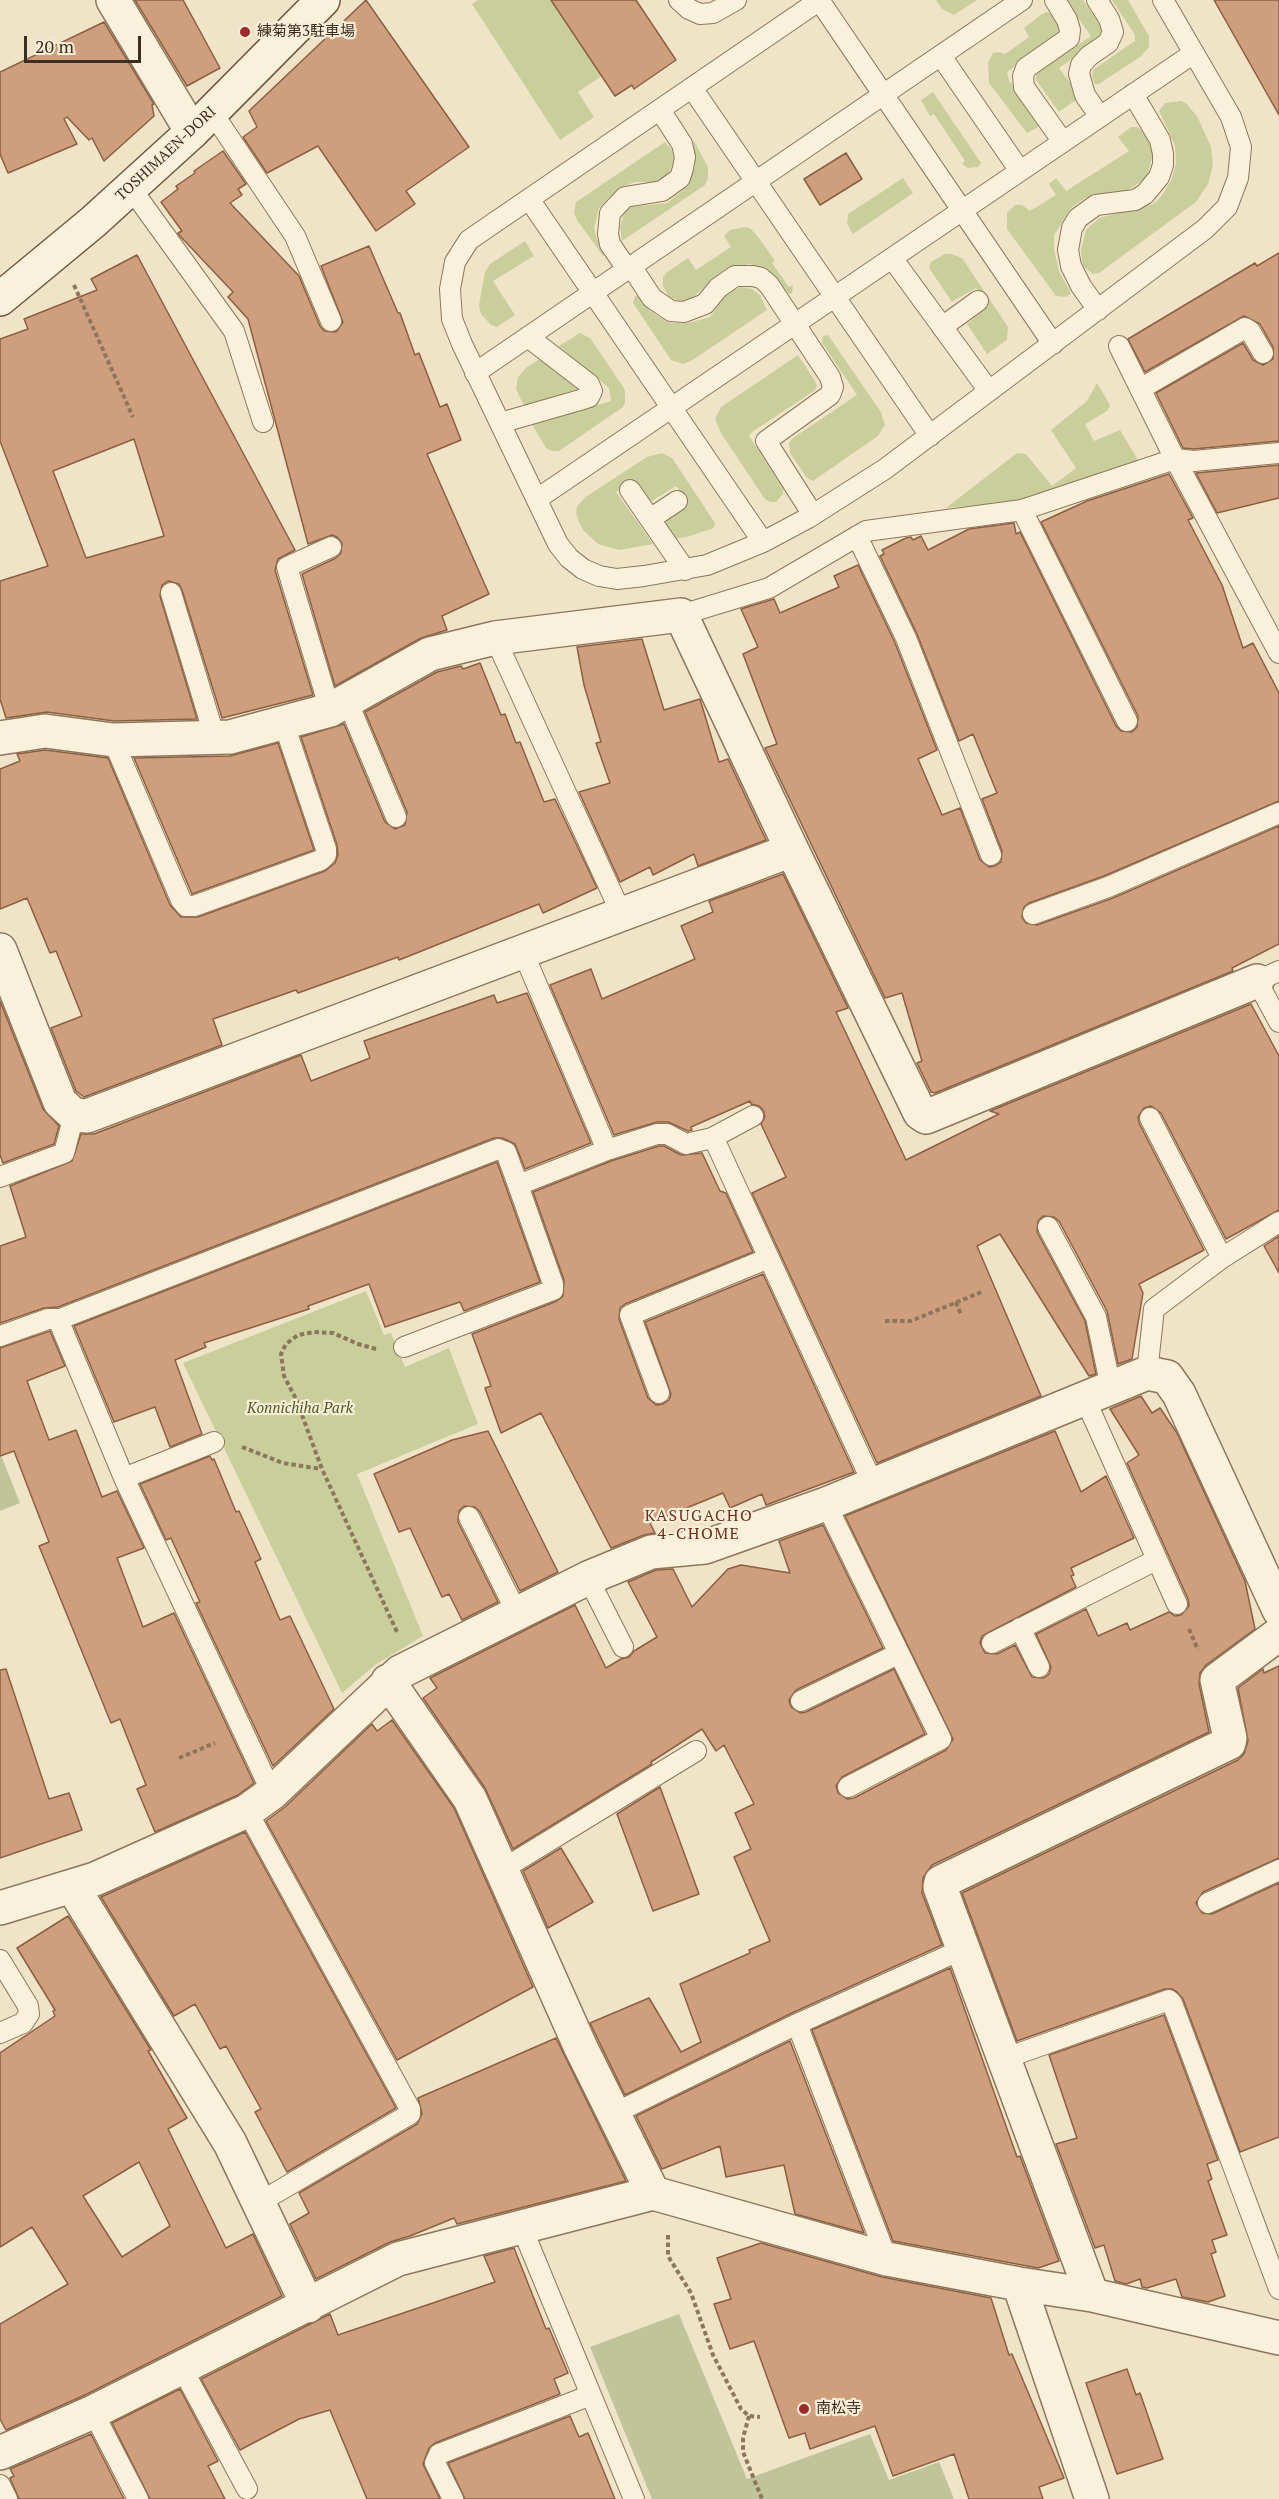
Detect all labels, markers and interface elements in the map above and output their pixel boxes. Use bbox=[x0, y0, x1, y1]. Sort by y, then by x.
place label: 練菊第3駐車場 bbox=[257, 23, 355, 41]
scale bar bbox=[27, 24, 144, 62]
marker: 練菊第3駐車場 bbox=[238, 25, 252, 39]
text: 20 m bbox=[35, 34, 74, 58]
street label: TOSHIMAEN-DORI bbox=[112, 103, 220, 205]
park label: Konnichiha Park bbox=[247, 1400, 353, 1418]
district label: KASUGACHO 4-CHOME bbox=[645, 1506, 753, 1544]
place label: 南松寺 bbox=[816, 2400, 861, 2418]
marker: 南松寺 bbox=[797, 2402, 811, 2416]

